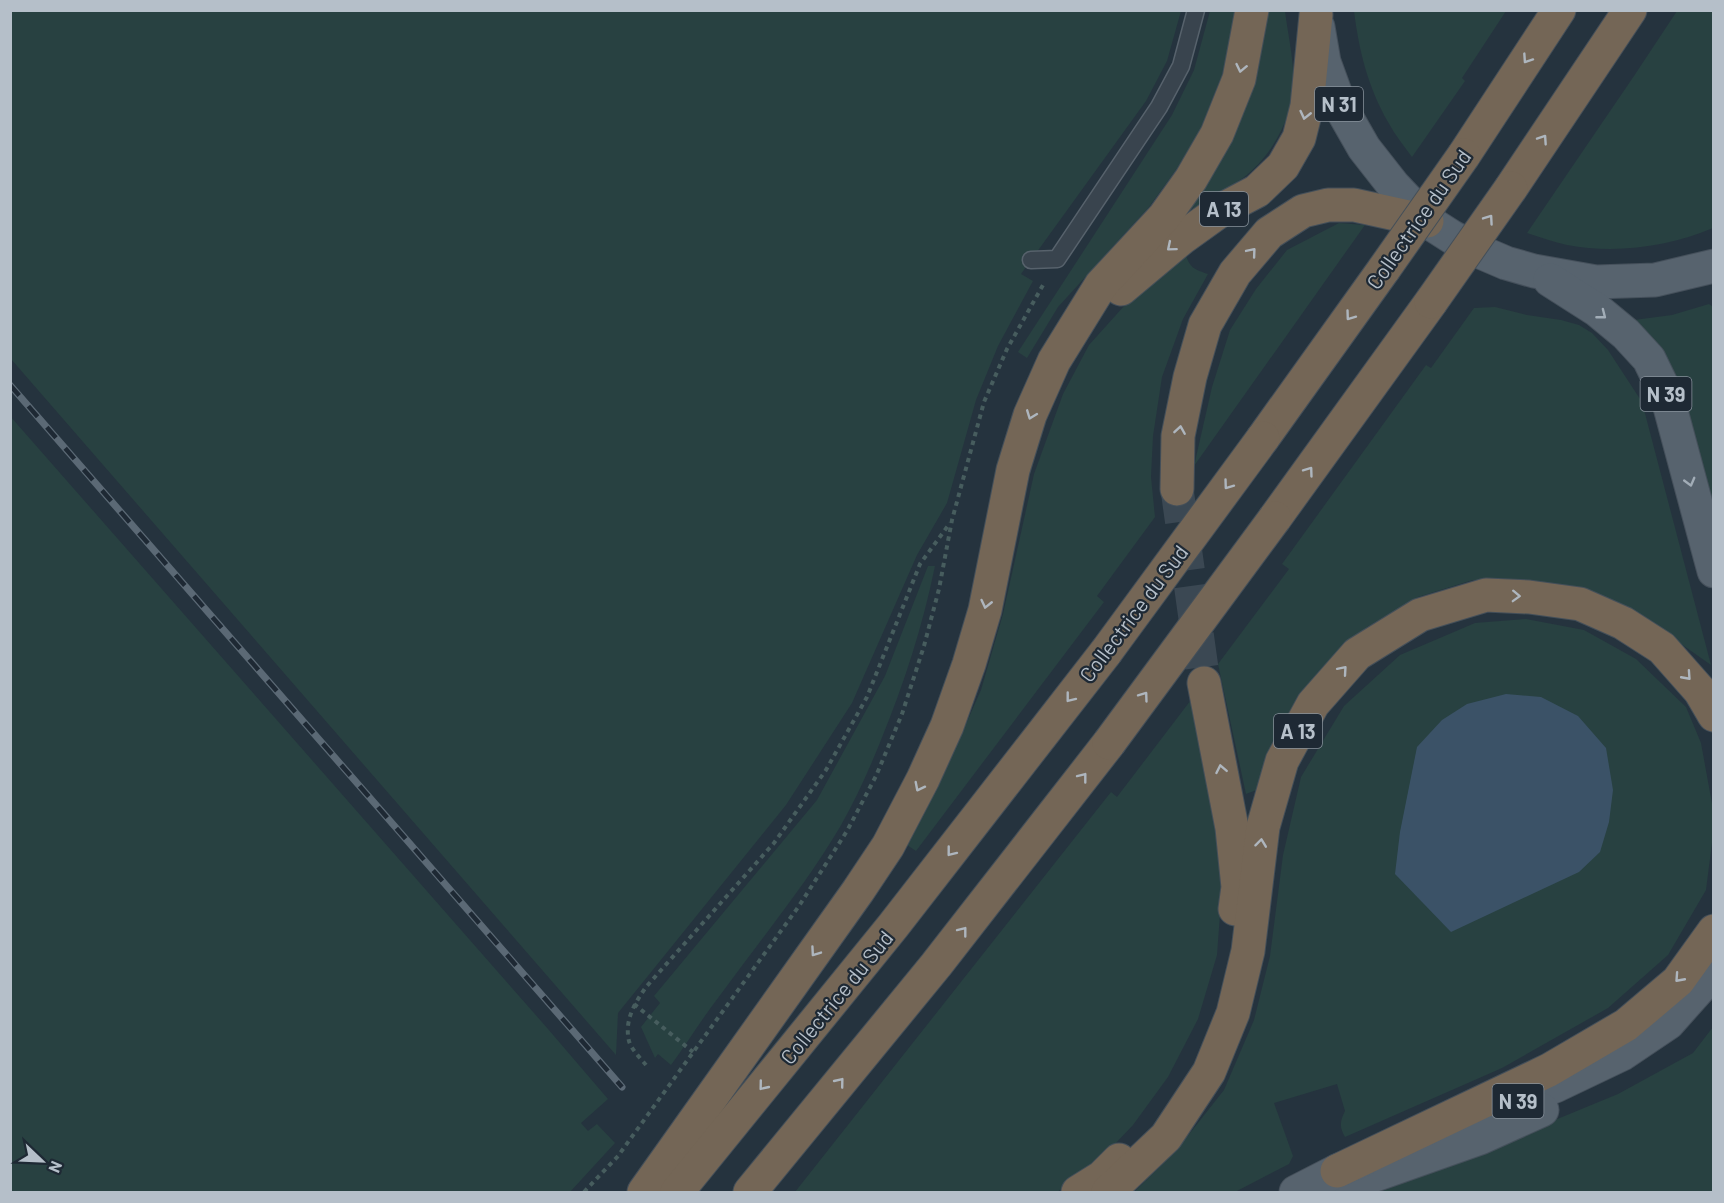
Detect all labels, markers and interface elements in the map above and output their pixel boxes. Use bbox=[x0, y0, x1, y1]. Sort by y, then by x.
one-way arrow bbox=[1523, 52, 1534, 63]
one-way arrow bbox=[1235, 63, 1248, 73]
road number: N 31 bbox=[1315, 87, 1363, 121]
one-way arrow bbox=[1299, 110, 1312, 120]
one-way arrow bbox=[1536, 135, 1547, 146]
street label: Collectrice du Sud bbox=[1361, 144, 1475, 294]
road number: A 13 bbox=[1200, 192, 1248, 226]
one-way arrow bbox=[1482, 215, 1493, 226]
one-way arrow bbox=[1167, 240, 1178, 251]
one-way arrow bbox=[1245, 248, 1256, 259]
one-way arrow bbox=[1596, 307, 1607, 318]
one-way arrow bbox=[1346, 310, 1357, 321]
road number: N 39 bbox=[1640, 377, 1692, 411]
one-way arrow bbox=[1026, 409, 1038, 420]
one-way arrow bbox=[1173, 426, 1185, 435]
one-way arrow bbox=[1302, 466, 1313, 477]
one-way arrow bbox=[1683, 476, 1695, 487]
one-way arrow bbox=[1225, 478, 1236, 489]
street label: Collectrice du Sud bbox=[1073, 540, 1193, 686]
one-way arrow bbox=[1512, 590, 1521, 603]
one-way arrow bbox=[980, 599, 993, 609]
one-way arrow bbox=[1336, 666, 1347, 677]
one-way arrow bbox=[1680, 669, 1691, 680]
one-way arrow bbox=[1066, 691, 1077, 702]
one-way arrow bbox=[1137, 692, 1148, 703]
road number: A 13 bbox=[1274, 714, 1322, 748]
one-way arrow bbox=[1215, 765, 1228, 775]
one-way arrow bbox=[1075, 773, 1086, 784]
one-way arrow bbox=[915, 781, 926, 792]
one-way arrow bbox=[1254, 839, 1267, 848]
one-way arrow bbox=[947, 845, 958, 856]
street label: Collectrice du Sud bbox=[774, 925, 898, 1069]
one-way arrow bbox=[955, 927, 966, 938]
one-way arrow bbox=[811, 945, 822, 956]
one-way arrow bbox=[1675, 971, 1686, 982]
one-way arrow bbox=[833, 1078, 844, 1089]
one-way arrow bbox=[759, 1079, 770, 1090]
road number: N 39 bbox=[1492, 1084, 1544, 1118]
north arrow bbox=[12, 1131, 72, 1191]
text: N bbox=[45, 1158, 67, 1176]

